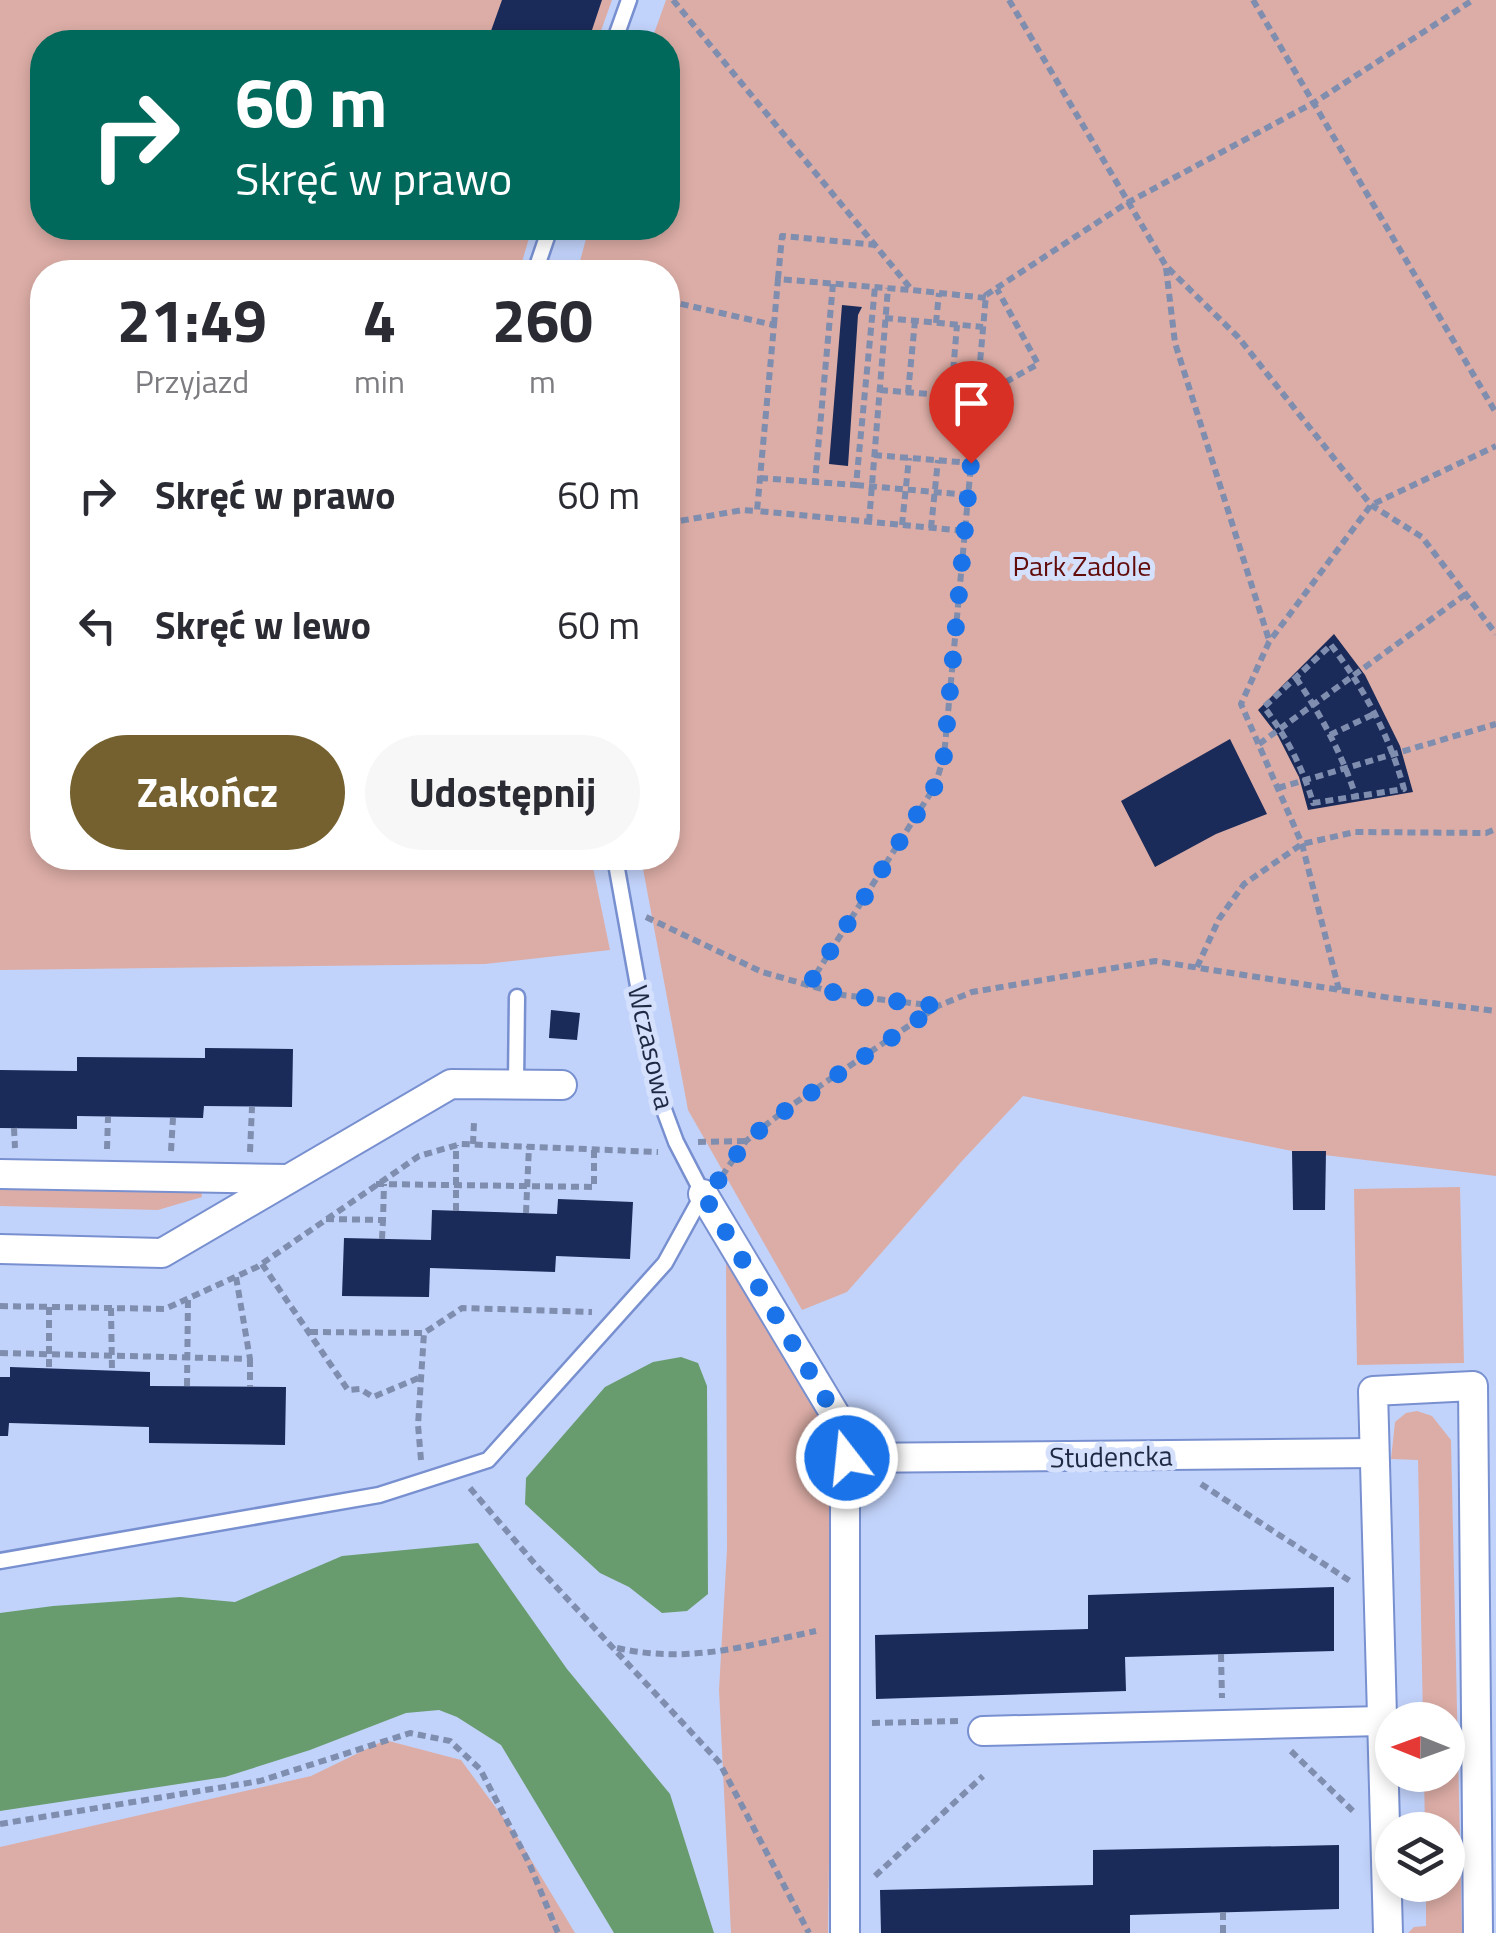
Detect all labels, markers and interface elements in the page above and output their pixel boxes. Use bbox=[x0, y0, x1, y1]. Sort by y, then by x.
text: 60 m bbox=[235, 48, 388, 154]
icon: right bbox=[70, 70, 200, 200]
text: Skręć w prawo bbox=[235, 144, 512, 212]
text: 21:49 bbox=[117, 274, 267, 365]
text: 4 bbox=[363, 274, 396, 365]
text: 260 bbox=[492, 274, 593, 365]
text: Przyjazd bbox=[135, 357, 249, 405]
text: min bbox=[354, 357, 405, 405]
text: m bbox=[529, 357, 556, 405]
pin bbox=[929, 361, 1014, 464]
icon: arrive bbox=[944, 376, 999, 431]
text: Skręć w prawo bbox=[155, 466, 395, 524]
text: 60 m bbox=[557, 466, 640, 524]
icon: right bbox=[70, 468, 125, 523]
park label: Park Zadole bbox=[1013, 544, 1152, 587]
text: Skręć w lewo bbox=[155, 596, 371, 654]
text: 60 m bbox=[557, 596, 640, 654]
icon: left bbox=[70, 598, 125, 653]
button: Zakończ bbox=[70, 735, 345, 850]
button: Udostępnij bbox=[365, 735, 640, 850]
street label: Wczasowa bbox=[617, 981, 687, 1113]
position arrow bbox=[795, 1406, 899, 1510]
street label: Studencka bbox=[1049, 1433, 1173, 1479]
north arrow bbox=[1375, 1702, 1465, 1792]
map controls bbox=[1375, 1702, 1465, 1902]
button: layers bbox=[1375, 1812, 1465, 1902]

